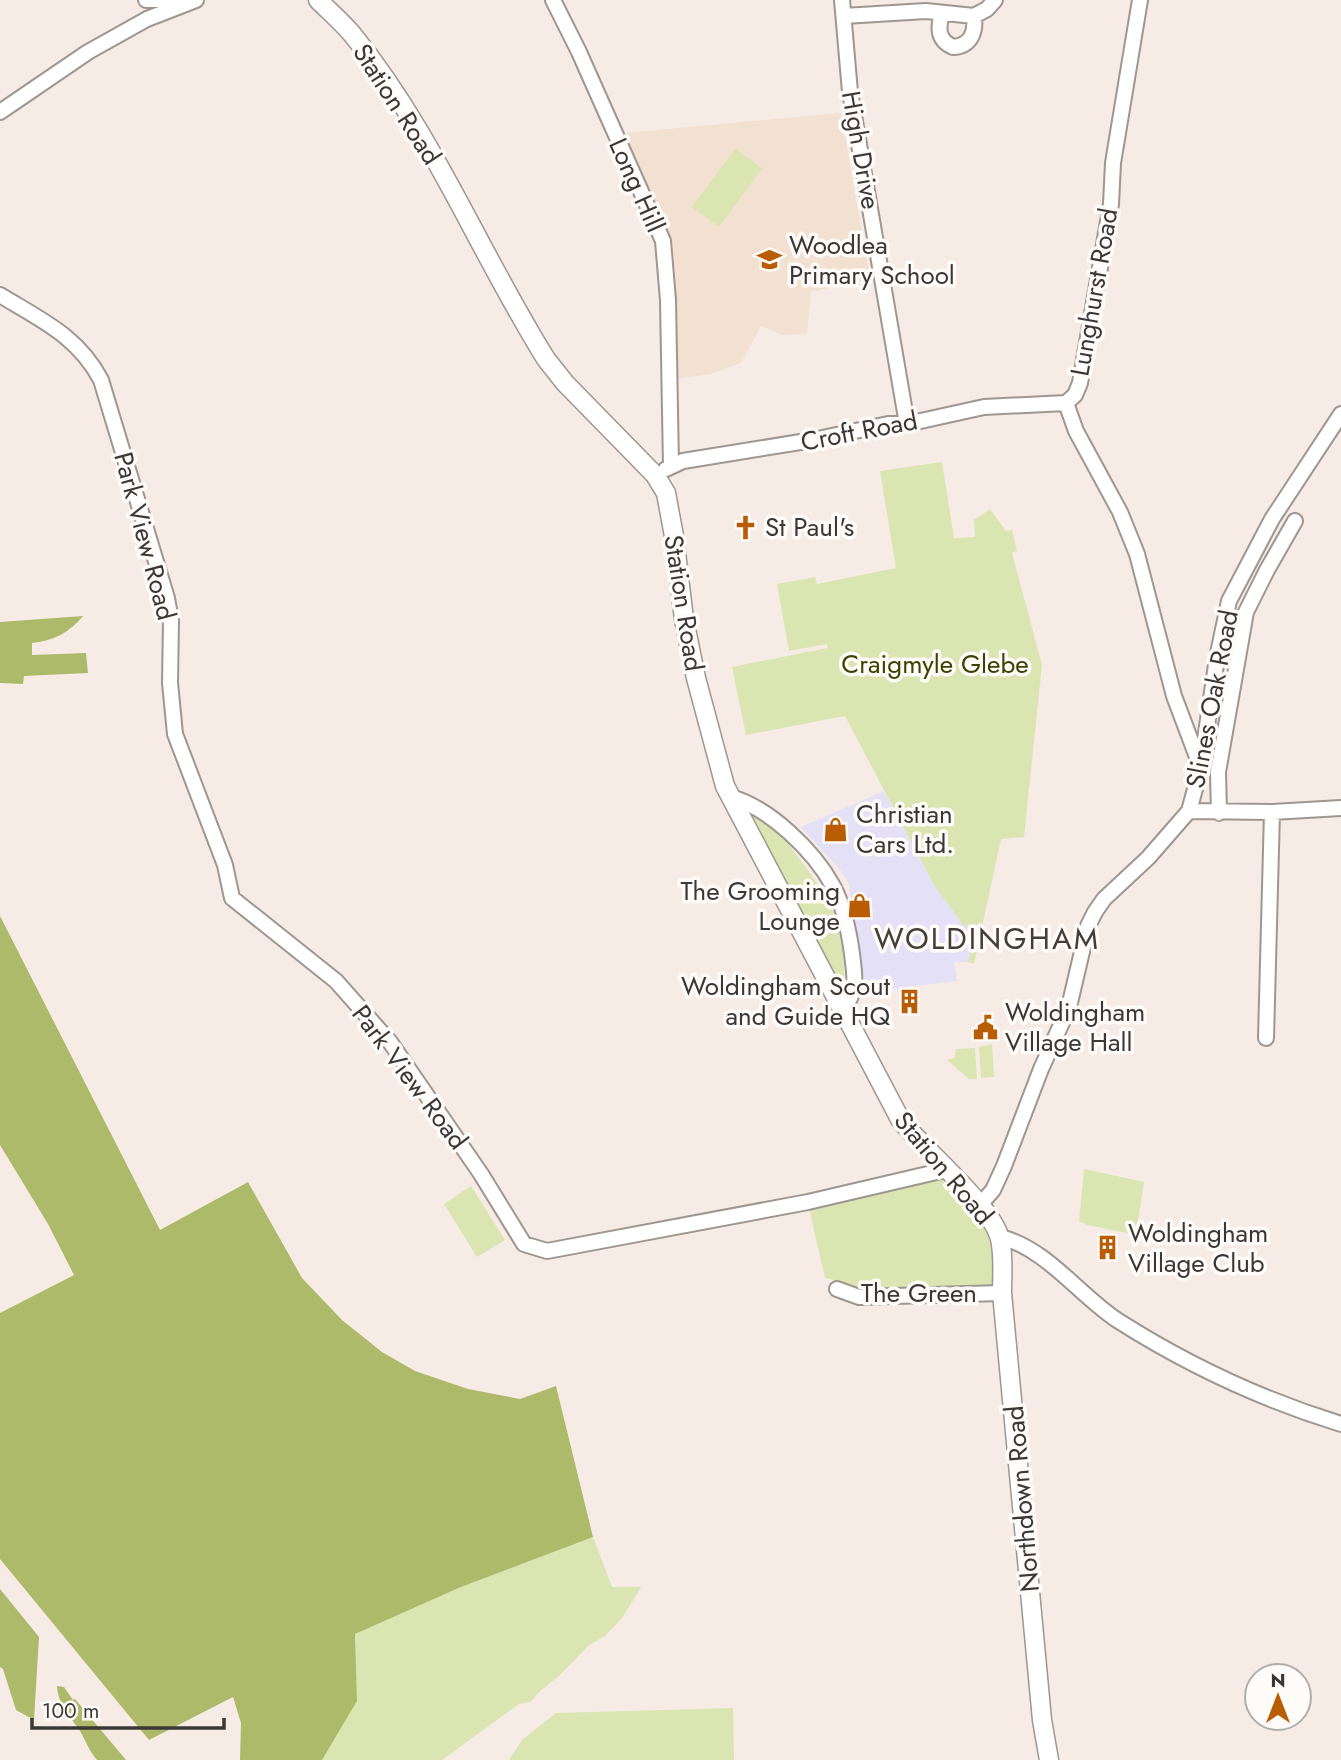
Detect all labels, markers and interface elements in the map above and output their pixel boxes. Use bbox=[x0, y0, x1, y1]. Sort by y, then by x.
street label: Station Road bbox=[344, 36, 450, 172]
street label: High Drive bbox=[832, 88, 890, 212]
street label: Long Hill bbox=[599, 132, 675, 238]
street label: Lunghurst Road bbox=[1061, 205, 1127, 379]
place label: Woodlea Primary School bbox=[789, 226, 955, 294]
school or university icon: Woodlea Primary School bbox=[755, 246, 783, 274]
street label: Croft Road bbox=[797, 401, 921, 461]
street label: Park View Road bbox=[104, 448, 186, 624]
place label: St Paul's bbox=[765, 508, 854, 546]
church icon: St Paul's bbox=[731, 513, 759, 541]
street label: Station Road bbox=[654, 532, 714, 674]
street label: Slines Oak Road bbox=[1176, 607, 1248, 791]
park label: Craigmyle Glebe bbox=[841, 645, 1029, 683]
place label: Christian Cars Ltd. bbox=[856, 795, 954, 863]
shop icon: Christian Cars Ltd. bbox=[822, 815, 850, 843]
place label: The Grooming Lounge bbox=[680, 872, 840, 940]
shop icon: The Grooming Lounge bbox=[846, 892, 874, 920]
district label: WOLDINGHAM bbox=[874, 917, 1100, 960]
place label: Woldingham Scout and Guide HQ bbox=[681, 967, 891, 1035]
building icon: Woldingham Scout and Guide HQ bbox=[896, 987, 924, 1015]
place label: Woldingham Village Hall bbox=[1005, 993, 1145, 1061]
street label: Park View Road bbox=[343, 997, 477, 1157]
public building icon: Woldingham Village Hall bbox=[971, 1013, 999, 1041]
street label: Station Road bbox=[885, 1103, 1003, 1233]
place label: Woldingham Village Club bbox=[1128, 1214, 1268, 1282]
building icon: Woldingham Village Club bbox=[1094, 1234, 1122, 1262]
street label: The Green bbox=[861, 1274, 977, 1312]
street label: Northdown Road bbox=[995, 1404, 1049, 1594]
north arrow bbox=[1243, 1662, 1313, 1732]
text: N bbox=[1270, 1667, 1286, 1694]
scale bar bbox=[32, 1686, 224, 1730]
text: 100 m bbox=[42, 1696, 99, 1726]

